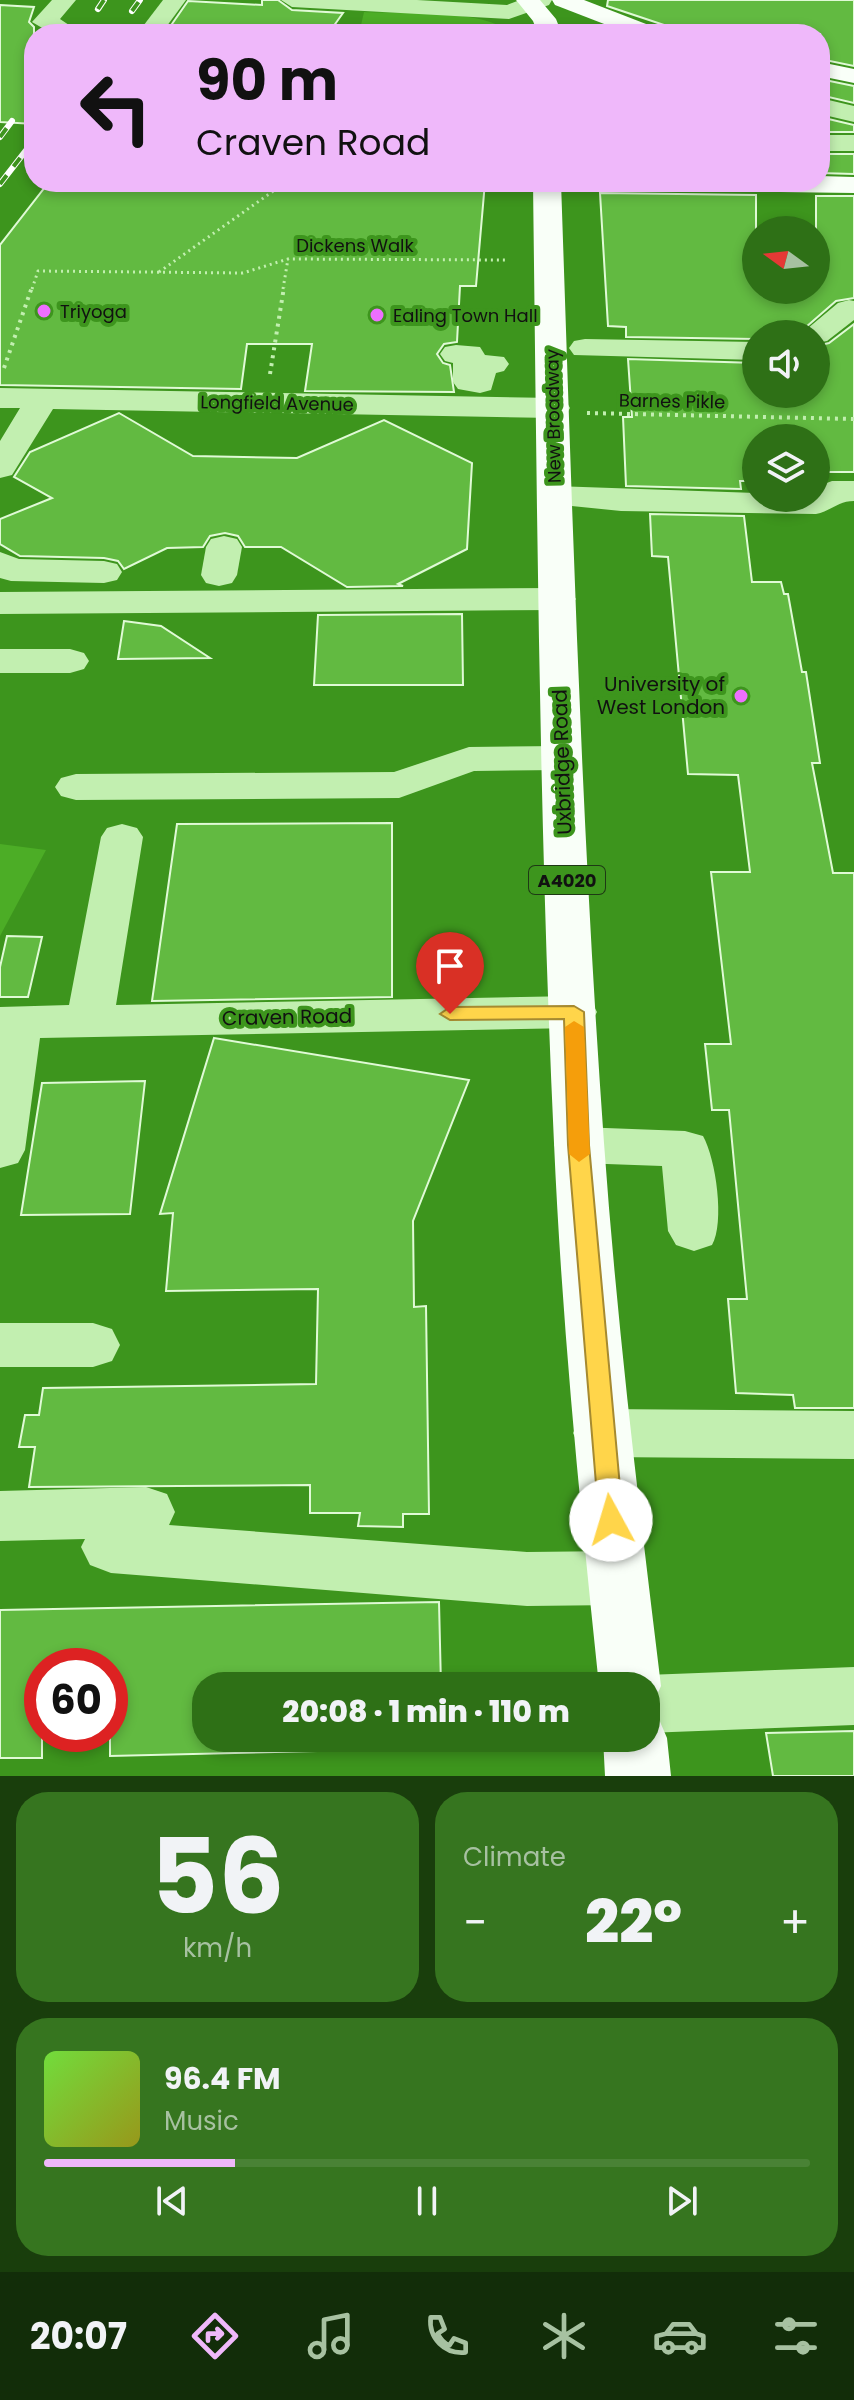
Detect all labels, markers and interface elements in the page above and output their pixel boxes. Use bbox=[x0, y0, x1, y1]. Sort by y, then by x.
text: 90 m bbox=[196, 41, 338, 120]
icon: left bbox=[64, 56, 168, 160]
text: Craven Road bbox=[196, 117, 430, 168]
north arrow bbox=[742, 216, 830, 304]
map controls bbox=[742, 216, 830, 512]
street label: Dickens Walk bbox=[296, 233, 415, 258]
place label: Triyoga bbox=[60, 299, 127, 324]
marker: Triyoga bbox=[35, 302, 53, 320]
place label: Ealing Town Hall bbox=[393, 303, 538, 328]
marker: Ealing Town Hall bbox=[368, 306, 386, 324]
button: sound bbox=[742, 320, 830, 408]
street label: New Broadway bbox=[539, 349, 567, 483]
street label: Barnes Pikle bbox=[619, 388, 725, 414]
street label: Longfield Avenue bbox=[200, 389, 354, 417]
button: layers bbox=[742, 424, 830, 512]
place label: University of West London bbox=[597, 670, 725, 721]
marker: University of West London bbox=[732, 687, 750, 705]
street label: Uxbridge Road bbox=[545, 689, 579, 835]
road number: A4020 bbox=[529, 866, 605, 894]
pin bbox=[416, 932, 484, 1014]
icon: arrive bbox=[428, 944, 472, 988]
street label: Craven Road bbox=[222, 1002, 352, 1032]
position arrow bbox=[569, 1478, 653, 1562]
speed limit sign: 60 bbox=[24, 1648, 128, 1752]
text: 20:08 · 1 min · 110 m bbox=[282, 1690, 570, 1733]
text: 56 bbox=[151, 1804, 284, 1949]
text: Climate bbox=[463, 1839, 566, 1875]
text: 22° bbox=[585, 1880, 682, 1964]
text: − bbox=[463, 1892, 487, 1953]
text: + bbox=[780, 1892, 810, 1953]
text: km/h bbox=[183, 1930, 252, 1966]
text: 96.4 FM bbox=[164, 2057, 281, 2100]
text: Music bbox=[164, 2103, 239, 2139]
icon: previous bbox=[150, 2179, 194, 2223]
icon: pause bbox=[405, 2179, 449, 2223]
icon: next bbox=[660, 2179, 704, 2223]
icon: directions bbox=[187, 2308, 243, 2364]
icon: music bbox=[303, 2308, 359, 2364]
icon: phone bbox=[419, 2308, 475, 2364]
icon: climate bbox=[536, 2308, 592, 2364]
icon: car bbox=[652, 2308, 708, 2364]
icon: filters bbox=[768, 2308, 824, 2364]
text: 20:07 bbox=[30, 2311, 127, 2362]

